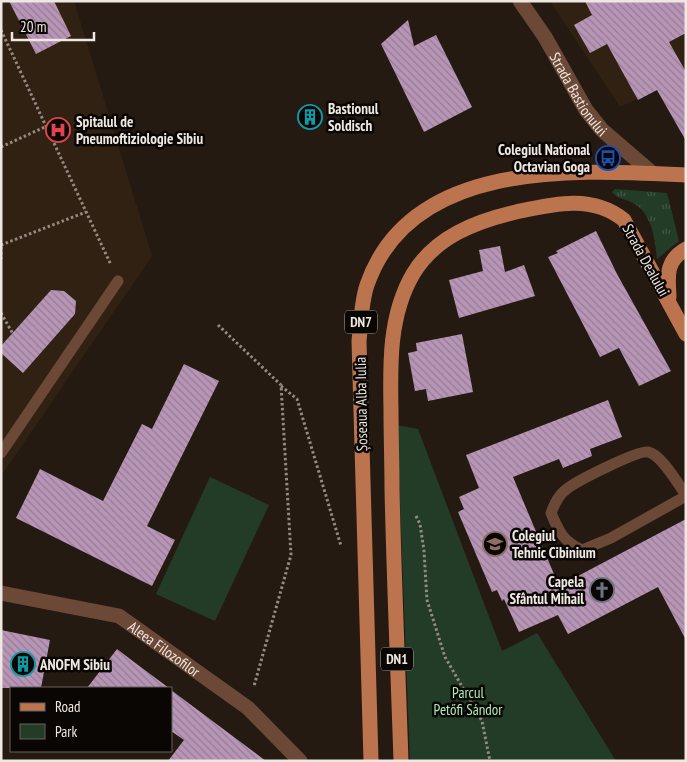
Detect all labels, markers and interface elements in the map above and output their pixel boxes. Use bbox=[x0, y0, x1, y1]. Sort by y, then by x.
scale bar bbox=[12, 10, 95, 42]
text: 20 m bbox=[20, 17, 46, 36]
street label: Strada Bastionului bbox=[546, 49, 611, 140]
place label: Bastionul Soldisch bbox=[328, 99, 379, 135]
building icon: Bastionul Soldisch bbox=[297, 104, 323, 130]
place label: Spitalul de Pneumoftiziologie Sibiu bbox=[76, 112, 203, 148]
hospital icon: Spitalul de Pneumoftiziologie Sibiu bbox=[45, 117, 71, 143]
place label: Colegiul National Octavian Goga bbox=[498, 140, 590, 176]
bus stop icon: Colegiul National Octavian Goga bbox=[595, 145, 621, 171]
street label: Strada Dealului bbox=[618, 221, 674, 299]
road number: DN7 bbox=[345, 311, 377, 334]
street label: Șoseaua Alba Iulia bbox=[351, 357, 371, 451]
place label: Colegiul Tehnic Cibinium bbox=[512, 526, 596, 562]
school or university icon: Colegiul Tehnic Cibinium bbox=[482, 531, 508, 557]
place label: Capela Sfântul Mihail bbox=[509, 572, 584, 608]
church icon: Capela Sfântul Mihail bbox=[589, 577, 615, 603]
street label: Aleea Filozofilor bbox=[125, 616, 205, 681]
road number: DN1 bbox=[381, 648, 413, 671]
building icon: ANOFM Sibiu bbox=[10, 651, 36, 677]
place label: ANOFM Sibiu bbox=[39, 655, 110, 674]
park label: Parcul Petőfi Sándor bbox=[434, 683, 503, 719]
legend bbox=[10, 687, 172, 752]
text: Road bbox=[55, 697, 81, 716]
text: Park bbox=[55, 722, 77, 741]

